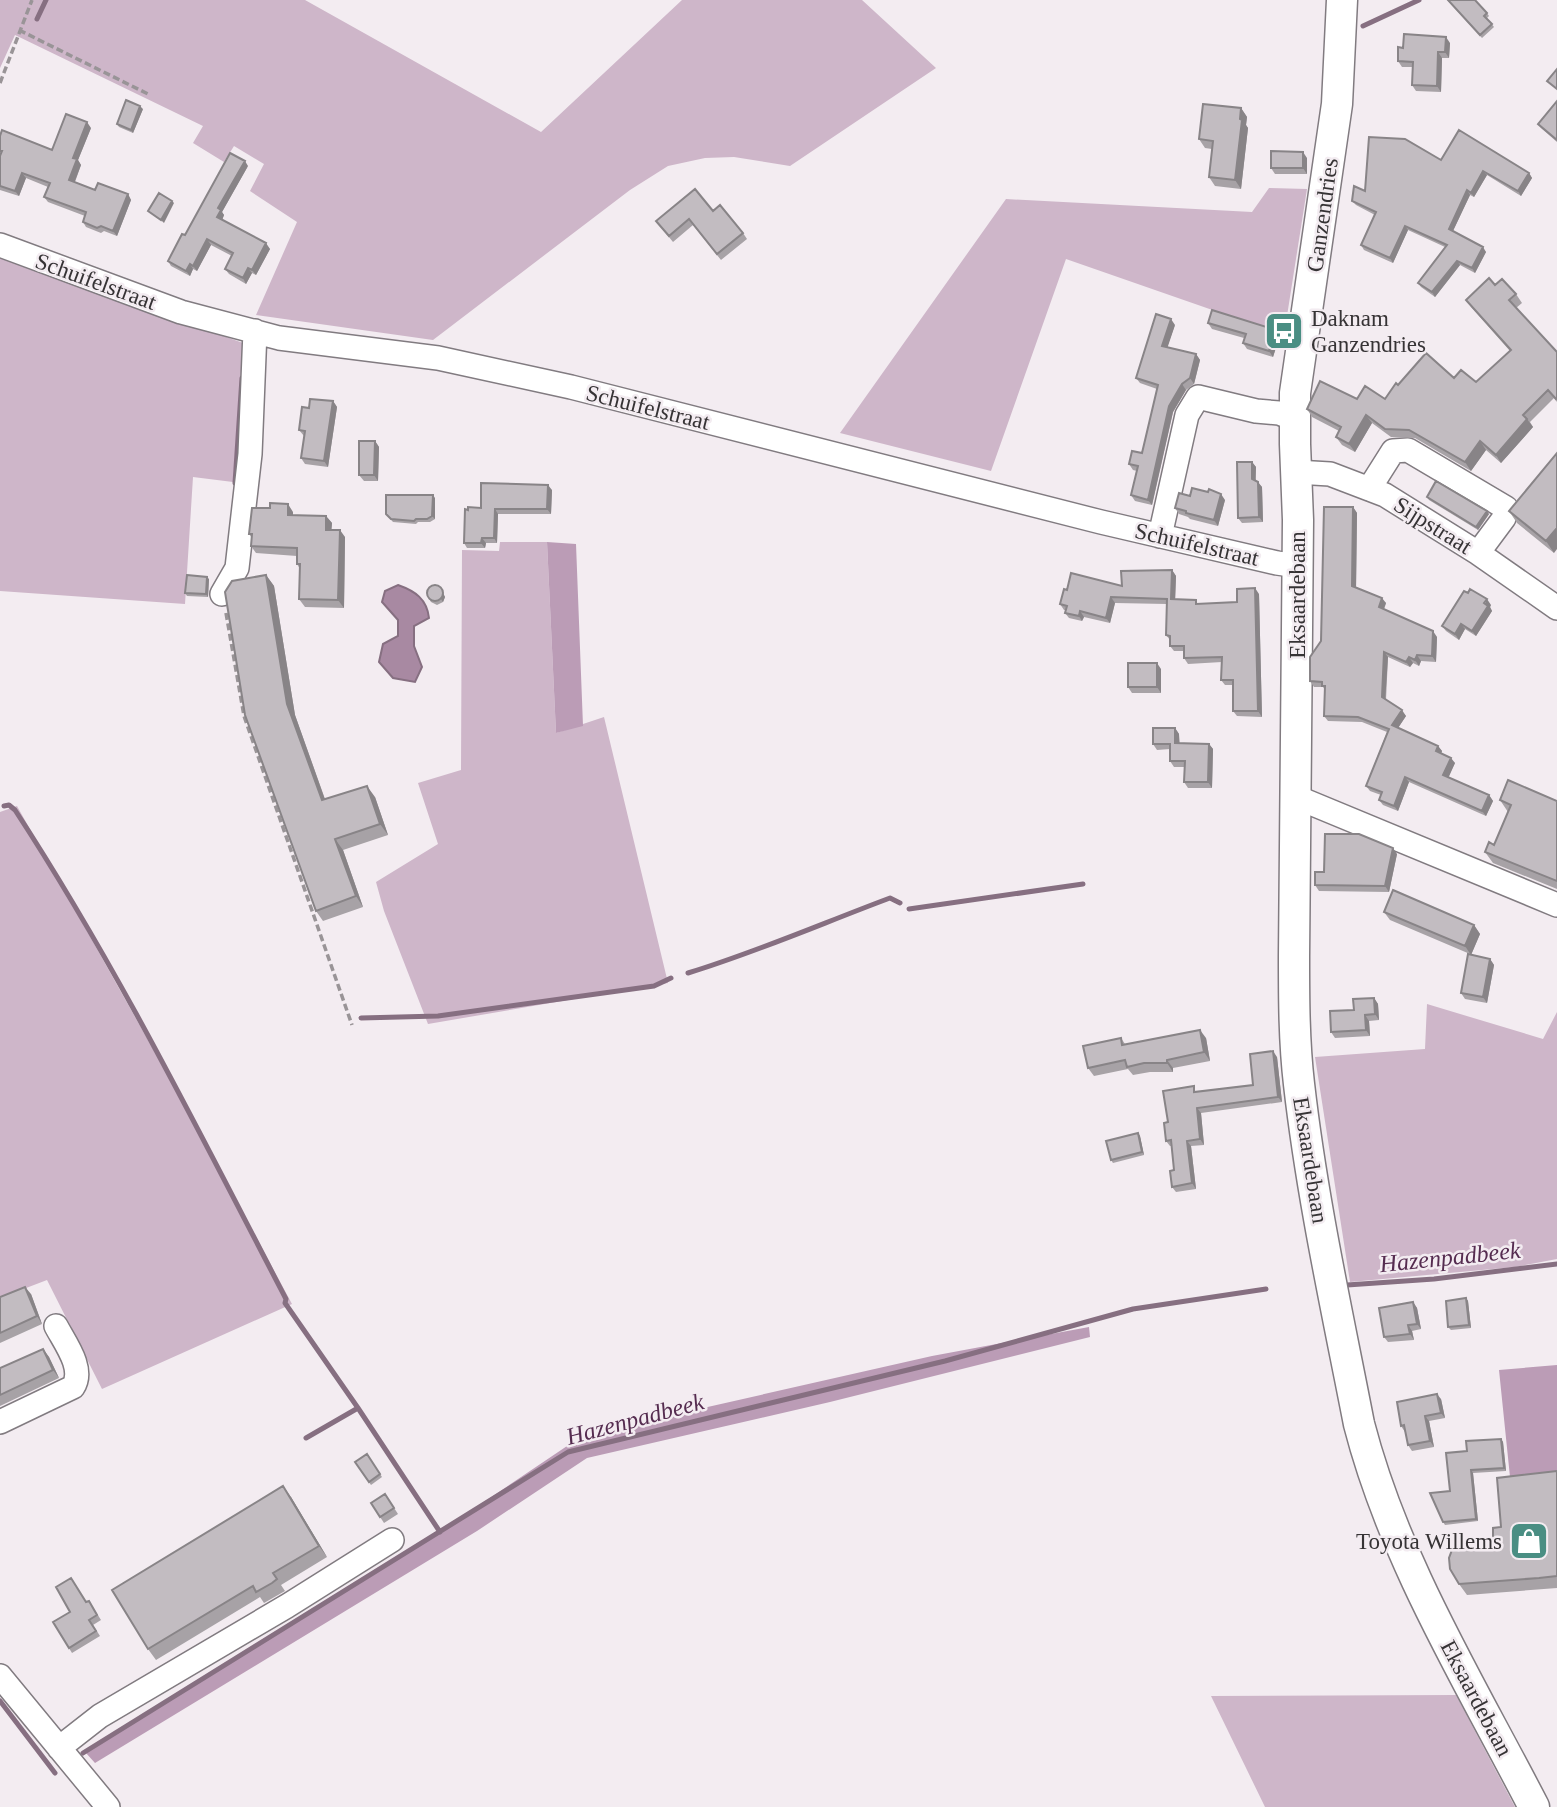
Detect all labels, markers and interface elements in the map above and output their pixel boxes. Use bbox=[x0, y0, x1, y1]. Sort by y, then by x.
street label: Ganzendries bbox=[1302, 156, 1343, 274]
street label: Schuifelstraat bbox=[32, 248, 160, 315]
place label: Daknam Ganzendries bbox=[1311, 306, 1426, 357]
bus stop icon: Daknam Ganzendries bbox=[1263, 310, 1305, 352]
street label: Schuifelstraat bbox=[583, 380, 713, 435]
street label: Sijpstraat bbox=[1389, 492, 1477, 559]
street label: Schuifelstraat bbox=[1132, 518, 1262, 571]
street label: Eksaardebaan bbox=[1285, 531, 1310, 659]
street label: Eksaardebaan bbox=[1288, 1095, 1333, 1226]
water label: Hazenpadbeek bbox=[1377, 1237, 1522, 1277]
water label: Hazenpadbeek bbox=[562, 1388, 707, 1450]
shop icon: Toyota Willems bbox=[1508, 1520, 1550, 1562]
place label: Toyota Willems bbox=[1356, 1529, 1502, 1554]
street label: Eksaardebaan bbox=[1436, 1636, 1518, 1761]

